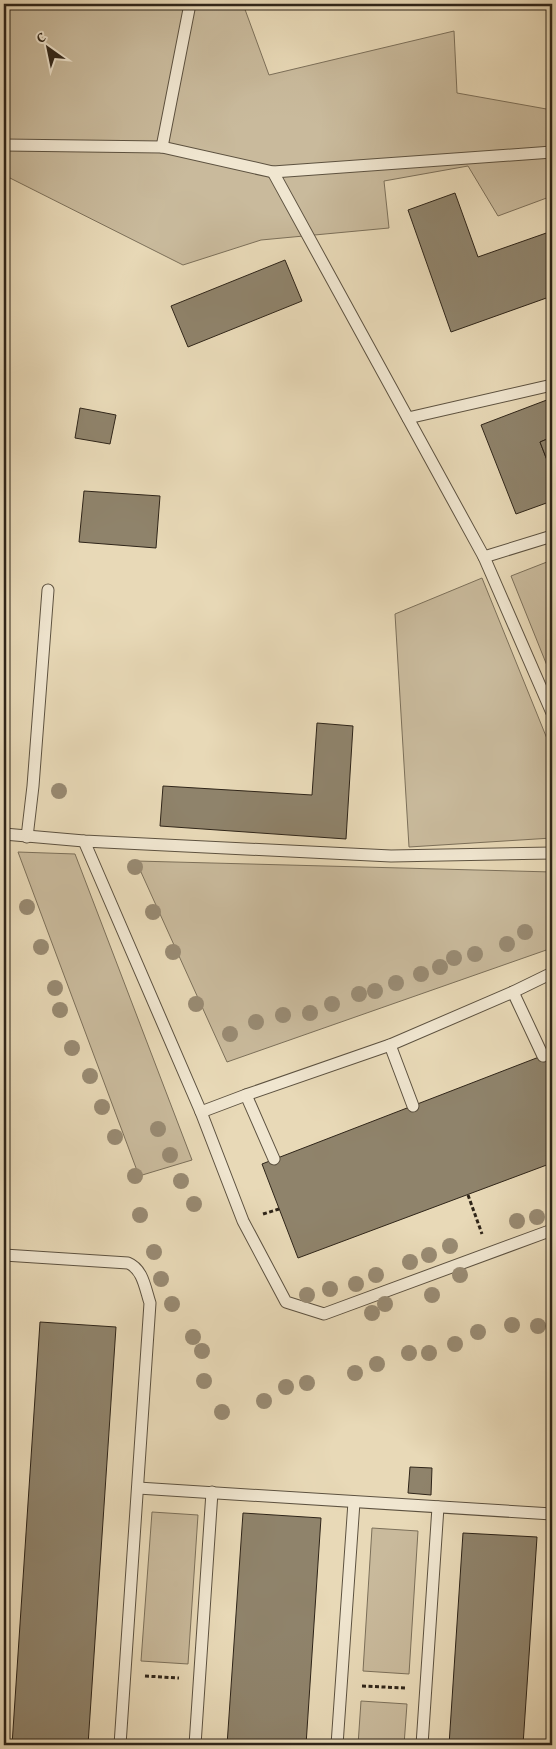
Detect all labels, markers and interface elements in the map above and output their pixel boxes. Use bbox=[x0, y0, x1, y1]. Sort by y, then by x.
north arrow bbox=[22, 22, 72, 72]
text: С bbox=[32, 27, 50, 48]

